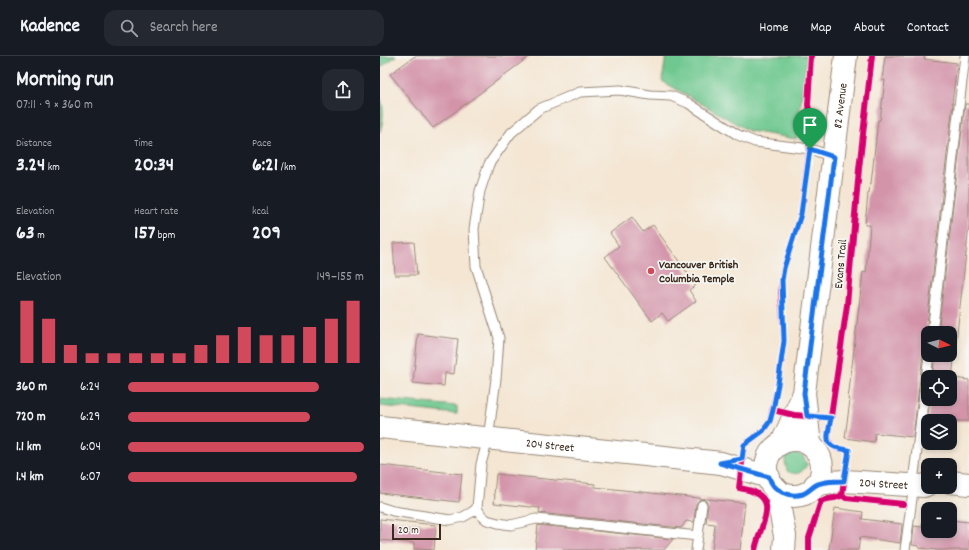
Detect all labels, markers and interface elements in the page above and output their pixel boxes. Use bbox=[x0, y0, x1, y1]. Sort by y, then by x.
search box bbox=[104, 10, 384, 46]
text: Kadence bbox=[20, 14, 80, 41]
icon: search bbox=[118, 17, 140, 39]
text: Search here bbox=[150, 17, 218, 39]
text: Home bbox=[759, 18, 788, 38]
text: Map bbox=[810, 18, 832, 38]
text: About bbox=[854, 18, 885, 38]
text: Contact bbox=[907, 18, 949, 38]
text: Morning run bbox=[16, 65, 114, 96]
button: share bbox=[322, 69, 364, 111]
street label: 82 Avenue bbox=[830, 82, 853, 129]
text: 07:11 · 9 × 360 m bbox=[16, 96, 93, 115]
pin bbox=[793, 108, 827, 149]
icon: arrive bbox=[799, 114, 821, 136]
text: Distance bbox=[16, 136, 52, 152]
text: Time bbox=[134, 136, 153, 152]
text: Pace bbox=[252, 136, 271, 152]
text: 3.24 bbox=[16, 152, 45, 180]
text: 20:34 bbox=[134, 152, 174, 180]
text: 6:21 bbox=[252, 152, 278, 180]
text: km bbox=[45, 160, 60, 176]
text: /km bbox=[278, 160, 296, 176]
text: Elevation bbox=[16, 204, 54, 220]
text: Heart rate bbox=[134, 204, 178, 220]
text: kcal bbox=[252, 204, 269, 220]
text: 63 bbox=[16, 220, 35, 248]
text: 157 bbox=[134, 220, 155, 248]
text: 209 bbox=[252, 220, 281, 248]
text: m bbox=[35, 228, 45, 244]
text: bpm bbox=[155, 228, 175, 244]
street label: Evans Trail bbox=[831, 239, 852, 289]
place label: Vancouver British Columbia Temple bbox=[659, 257, 739, 288]
marker: Vancouver British Columbia Temple bbox=[646, 266, 656, 276]
text: Elevation bbox=[16, 268, 61, 287]
text: 149–155 m bbox=[317, 268, 364, 287]
north arrow bbox=[921, 326, 957, 362]
map controls bbox=[921, 326, 957, 538]
button: locate bbox=[921, 370, 957, 406]
text: 360 m bbox=[16, 378, 47, 397]
text: 6:24 bbox=[80, 378, 100, 397]
text: 720 m bbox=[16, 408, 46, 427]
text: 6:29 bbox=[80, 408, 100, 427]
button: layers bbox=[921, 414, 957, 450]
street label: 204 Street bbox=[525, 435, 576, 458]
text: 1.1 km bbox=[16, 438, 41, 457]
text: 6:04 bbox=[80, 438, 101, 457]
button: + bbox=[921, 458, 957, 494]
text: 1.4 km bbox=[16, 468, 44, 487]
text: 6:07 bbox=[80, 468, 101, 487]
street label: 204 Street bbox=[859, 475, 909, 495]
button: − bbox=[921, 502, 957, 538]
scale bar bbox=[392, 522, 441, 541]
text: 20 m bbox=[398, 523, 419, 539]

